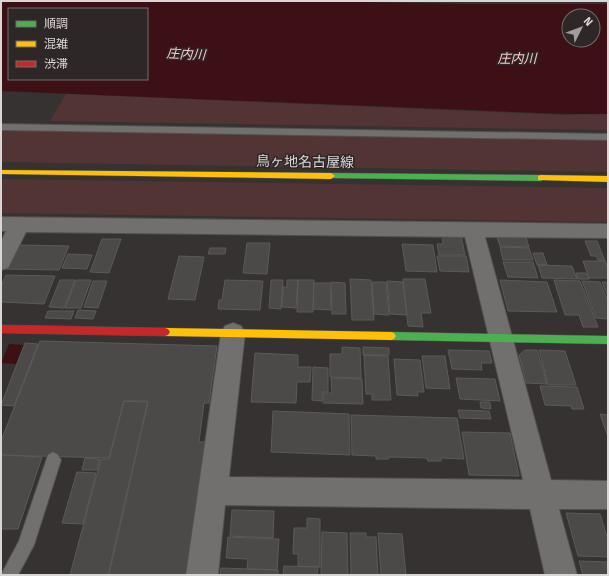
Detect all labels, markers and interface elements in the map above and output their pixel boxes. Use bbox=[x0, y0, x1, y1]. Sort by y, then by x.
legend bbox=[8, 8, 148, 80]
north arrow bbox=[561, 8, 601, 48]
text: N bbox=[581, 15, 595, 29]
text: 順調 bbox=[44, 17, 68, 31]
text: 混雑 bbox=[44, 37, 68, 51]
water label: 庄内川 bbox=[166, 45, 208, 63]
water label: 庄内川 bbox=[497, 51, 538, 66]
text: 渋滞 bbox=[44, 57, 68, 71]
street label: 鳥ヶ地名古屋線 bbox=[256, 153, 354, 171]

